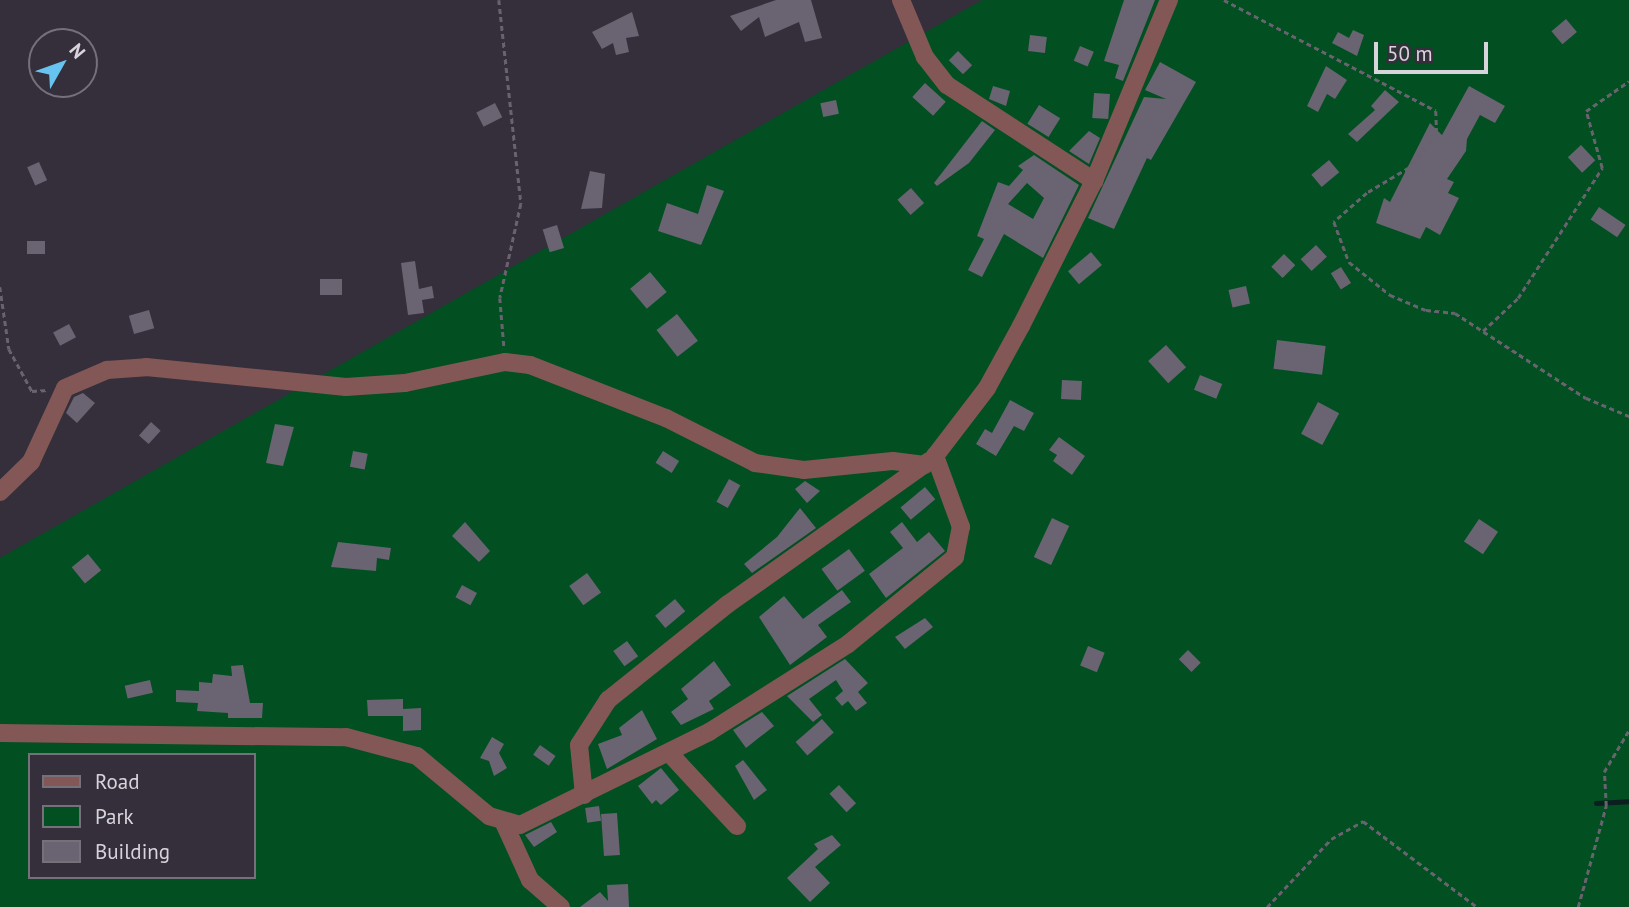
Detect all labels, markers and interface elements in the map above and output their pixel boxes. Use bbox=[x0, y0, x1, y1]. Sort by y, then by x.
north arrow bbox=[28, 28, 98, 98]
scale bar bbox=[1377, 28, 1491, 72]
text: N bbox=[64, 38, 91, 63]
text: 50 m bbox=[1387, 40, 1433, 67]
legend bbox=[28, 753, 256, 879]
text: Road bbox=[95, 768, 139, 795]
text: Park bbox=[95, 803, 134, 830]
text: Building bbox=[95, 838, 170, 865]

